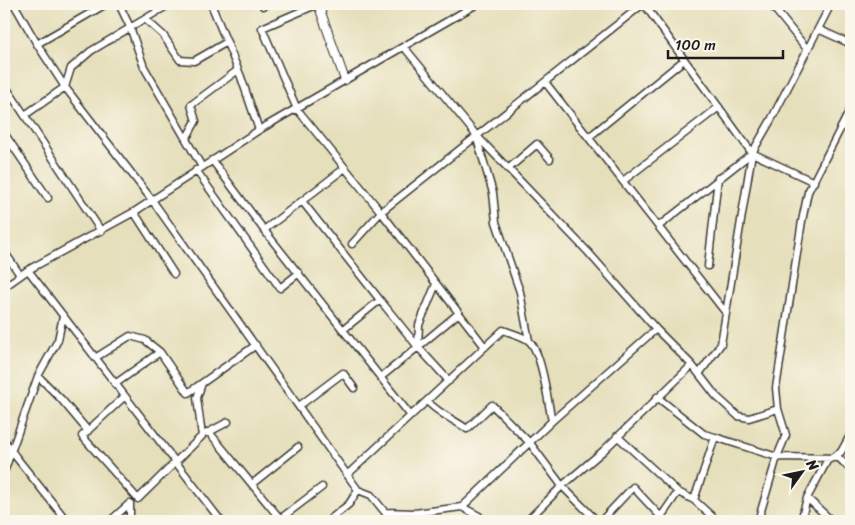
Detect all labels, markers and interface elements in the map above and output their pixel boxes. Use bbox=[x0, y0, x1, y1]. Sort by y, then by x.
scale bar bbox=[668, 28, 782, 60]
text: 100 m bbox=[675, 32, 716, 58]
north arrow bbox=[778, 448, 828, 498]
text: N bbox=[799, 453, 826, 476]

